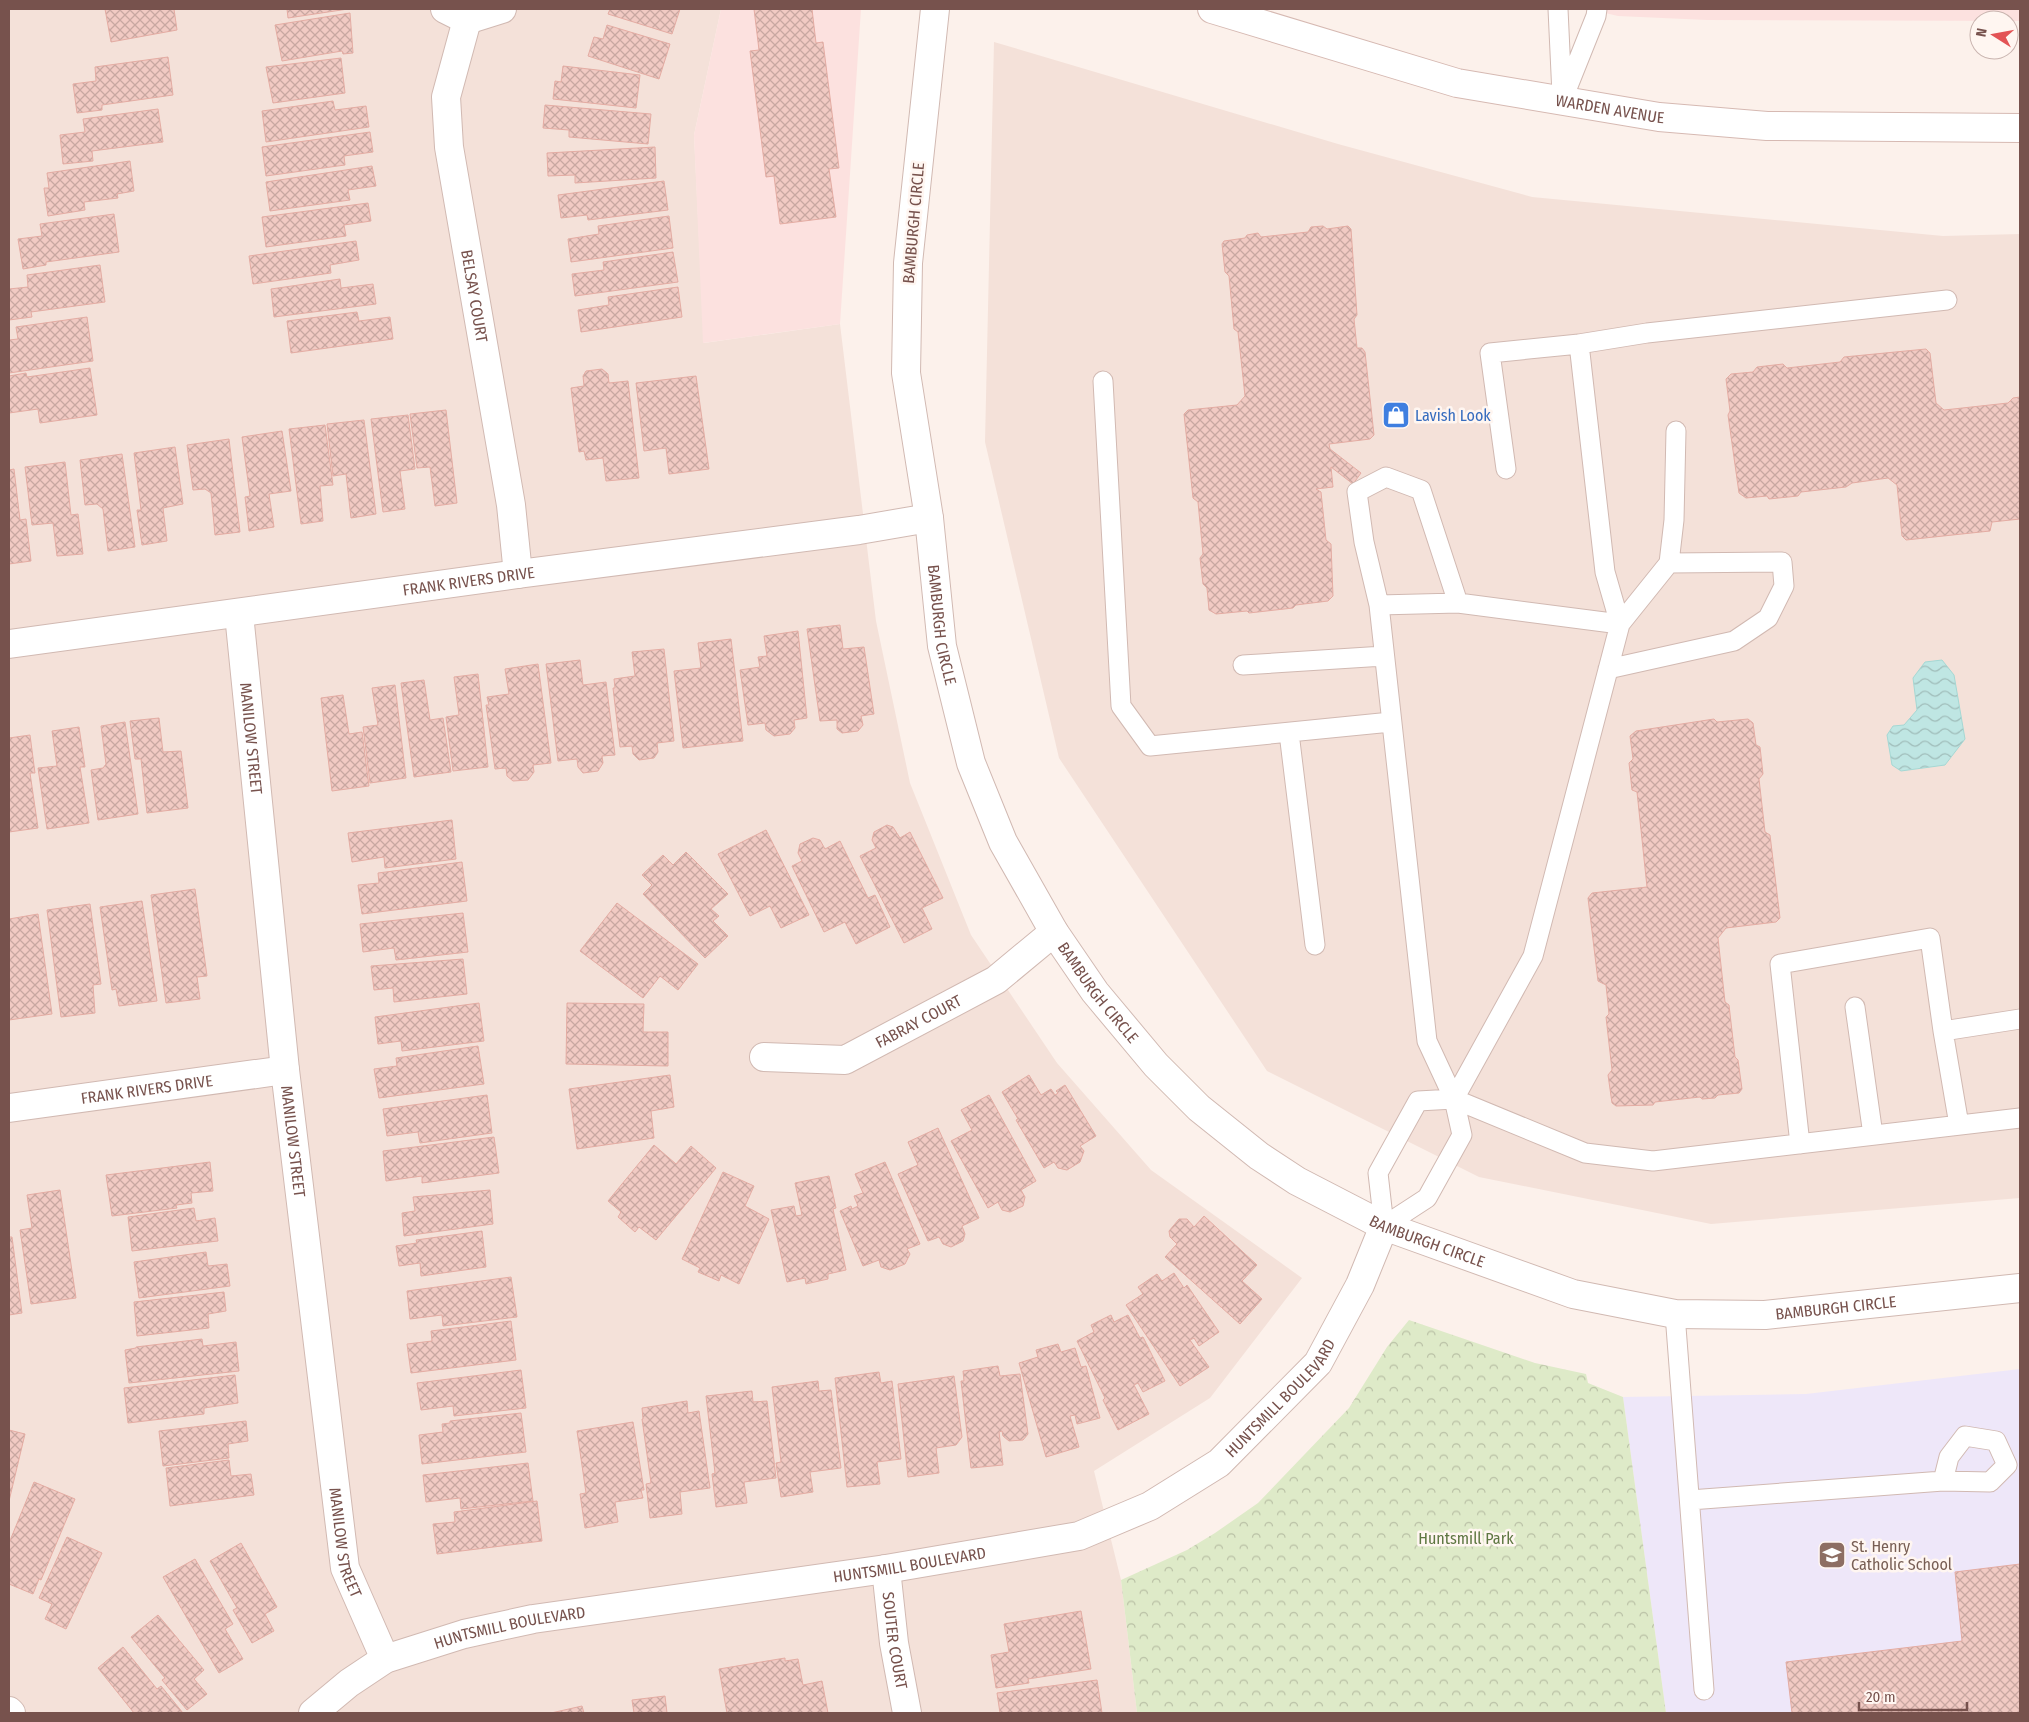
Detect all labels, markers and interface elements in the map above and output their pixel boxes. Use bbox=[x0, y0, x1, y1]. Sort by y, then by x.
north arrow bbox=[1969, 10, 2019, 60]
text: N bbox=[1973, 27, 1991, 38]
street label: WARDEN AVENUE bbox=[1554, 91, 1665, 127]
street label: BAMBURGH CIRCLE bbox=[899, 162, 928, 284]
street label: BELSAY COURT bbox=[457, 248, 492, 344]
shop icon: Lavish Look bbox=[1381, 400, 1411, 430]
place label: Lavish Look bbox=[1415, 406, 1491, 425]
street label: FRANK RIVERS DRIVE bbox=[402, 563, 536, 600]
street label: BAMBURGH CIRCLE bbox=[924, 564, 960, 687]
street label: MANILOW STREET bbox=[236, 682, 266, 796]
street label: BAMBURGH CIRCLE bbox=[1054, 939, 1142, 1047]
street label: FABRAY COURT bbox=[872, 991, 965, 1052]
street label: FRANK RIVERS DRIVE bbox=[80, 1071, 214, 1108]
street label: MANILOW STREET bbox=[277, 1084, 309, 1199]
street label: BAMBURGH CIRCLE bbox=[1366, 1211, 1488, 1272]
street label: BAMBURGH CIRCLE bbox=[1774, 1292, 1897, 1324]
street label: HUNTSMILL BOULEVARD bbox=[1221, 1336, 1339, 1461]
street label: MANILOW STREET bbox=[325, 1487, 366, 1601]
park label: Huntsmill Park bbox=[1418, 1529, 1514, 1548]
place label: St. Henry Catholic School bbox=[1851, 1537, 1952, 1574]
school or university icon: St. Henry Catholic School bbox=[1817, 1540, 1847, 1570]
street label: HUNTSMILL BOULEVARD bbox=[832, 1543, 987, 1586]
street label: SOUTER COURT bbox=[879, 1591, 911, 1691]
street label: HUNTSMILL BOULEVARD bbox=[432, 1603, 587, 1653]
scale bar bbox=[1859, 1680, 1966, 1712]
text: 20 m bbox=[1866, 1688, 1896, 1706]

